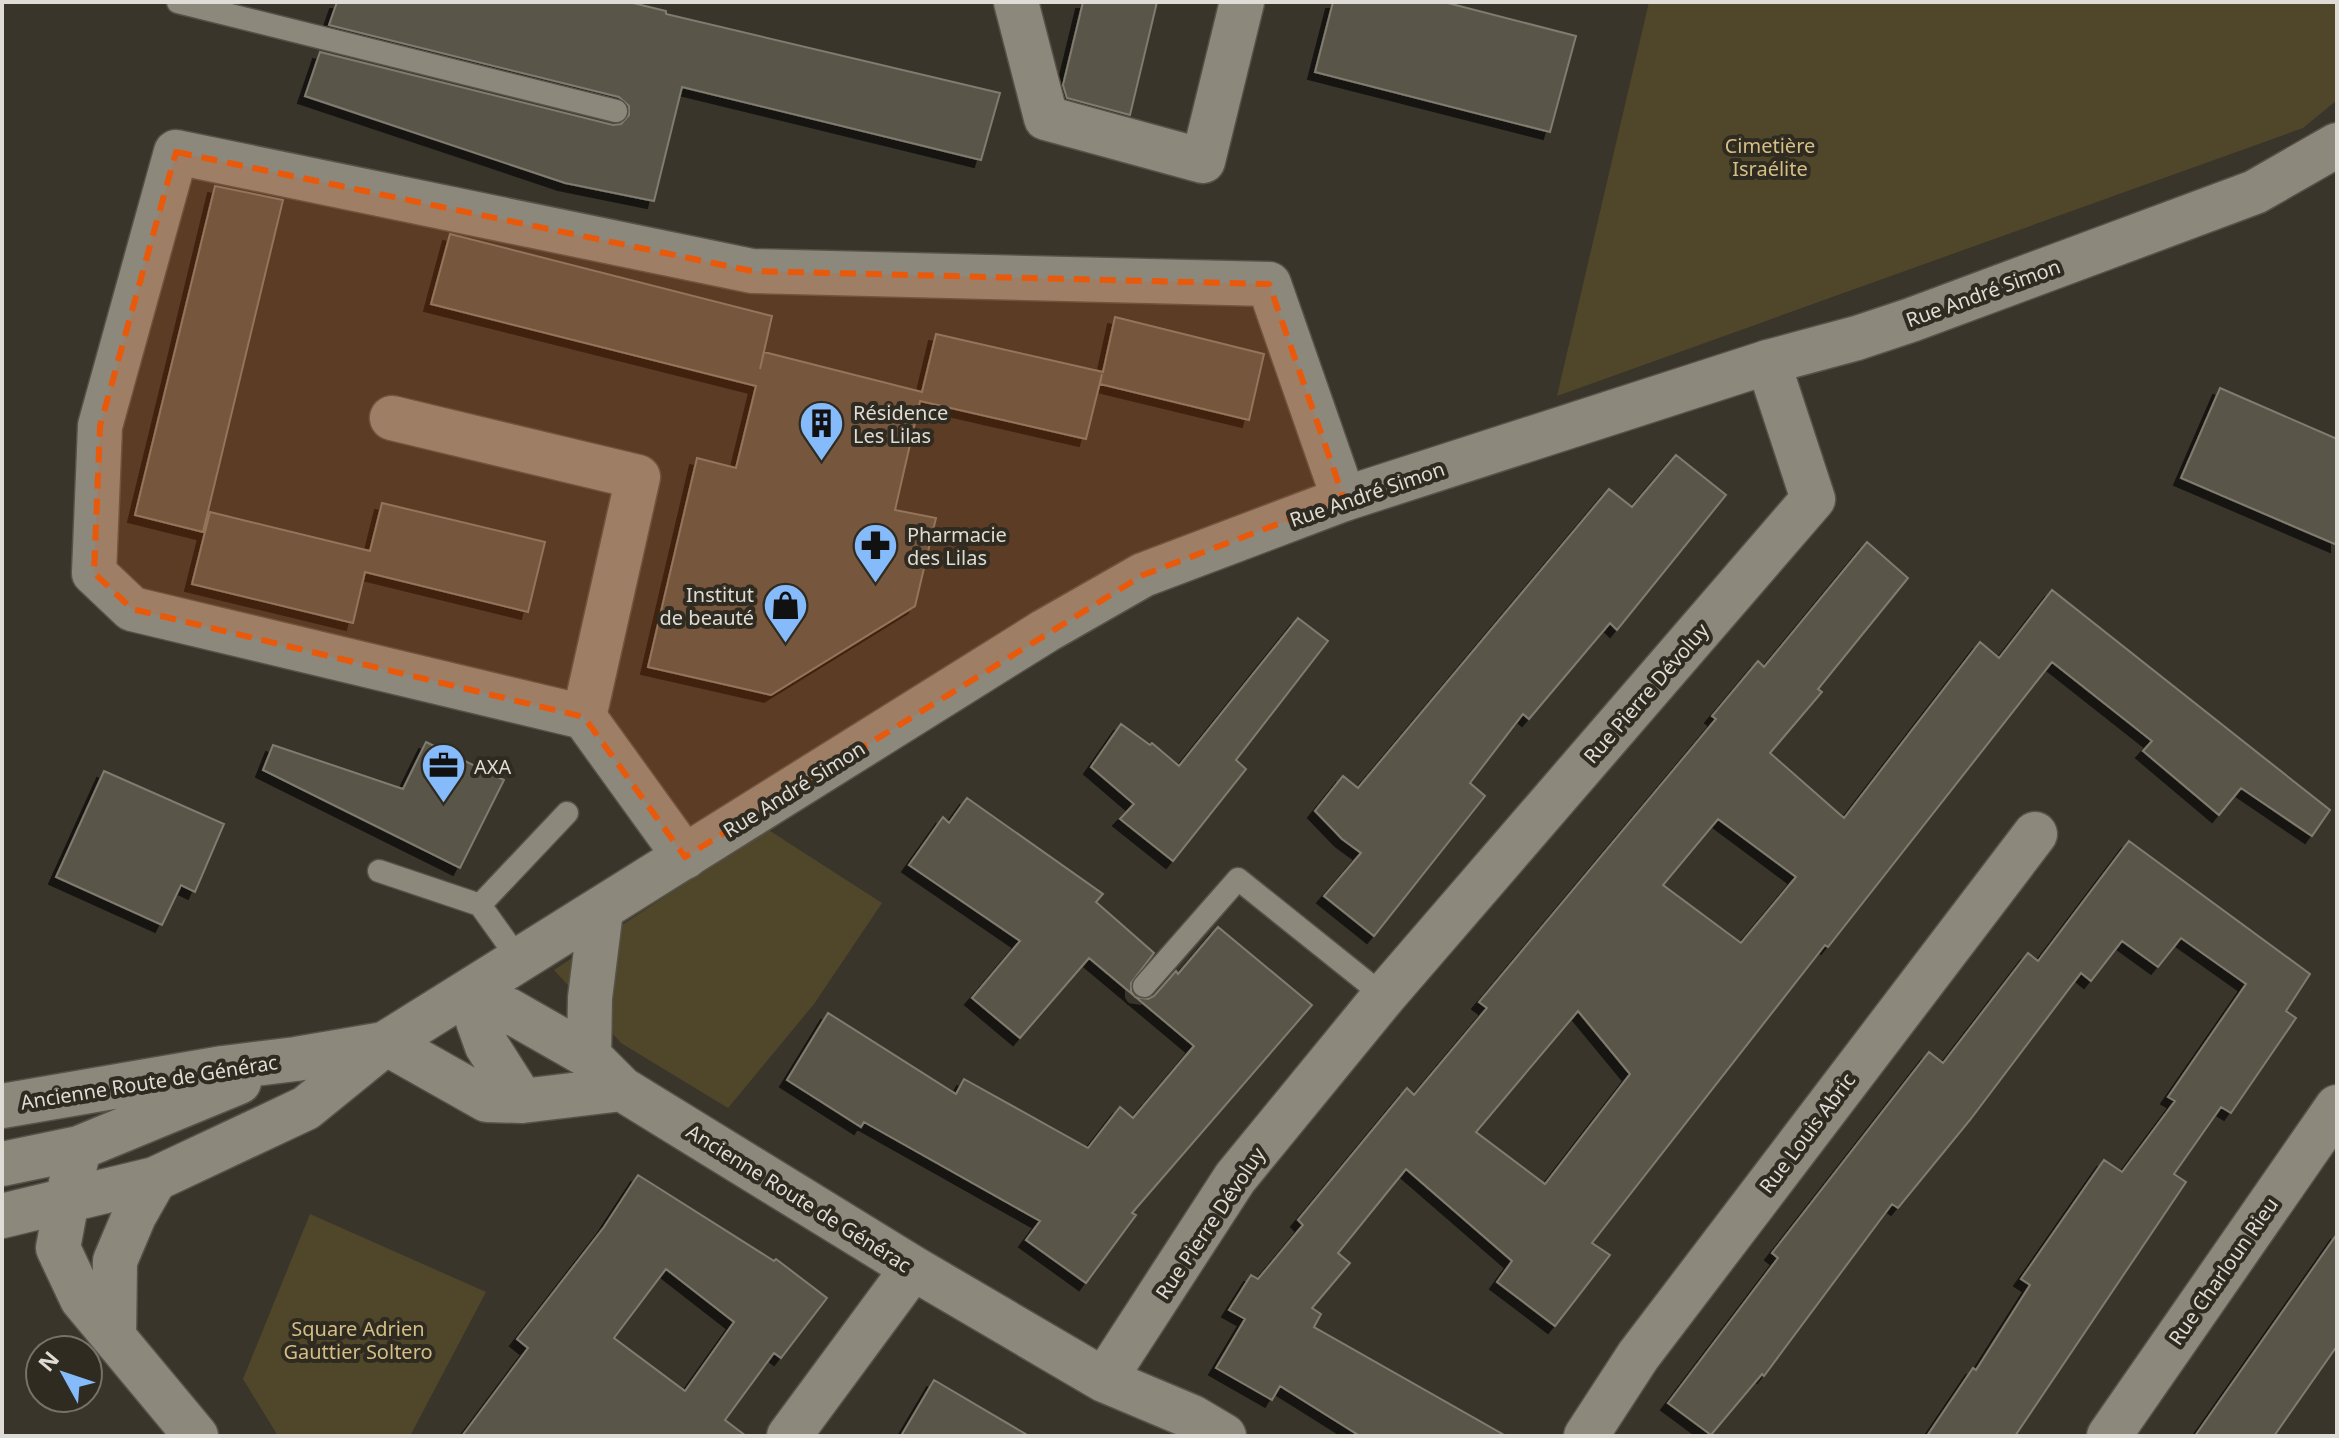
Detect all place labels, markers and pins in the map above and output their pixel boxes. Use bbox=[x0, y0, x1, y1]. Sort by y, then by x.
place label: Résidence Les Lilas bbox=[853, 399, 948, 449]
building icon: Résidence Les Lilas bbox=[798, 400, 846, 463]
pharmacy icon: Pharmacie des Lilas bbox=[852, 521, 900, 584]
place label: Pharmacie des Lilas bbox=[907, 521, 1007, 571]
place label: Institut de beauté bbox=[660, 581, 754, 631]
shop icon: Institut de beauté bbox=[761, 581, 809, 644]
office icon: AXA bbox=[419, 742, 467, 805]
place label: AXA bbox=[474, 753, 511, 780]

